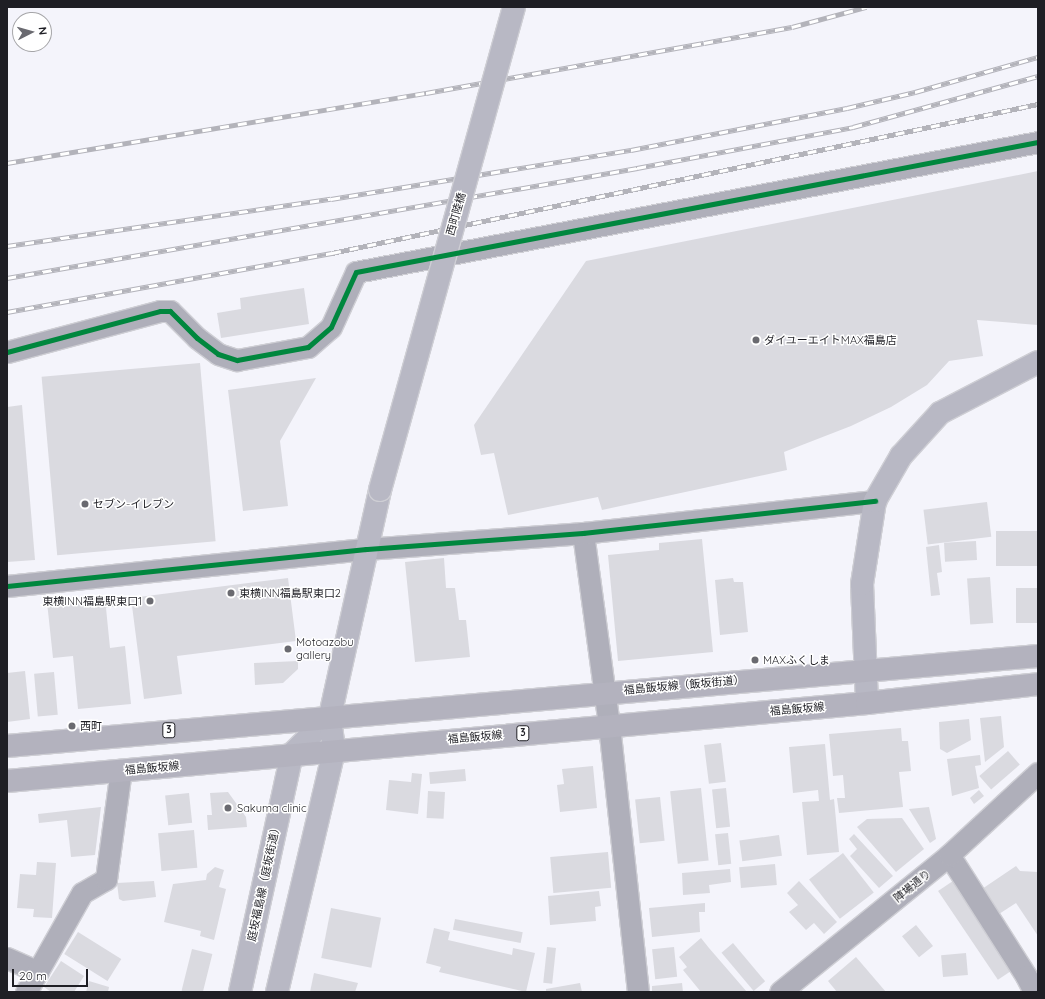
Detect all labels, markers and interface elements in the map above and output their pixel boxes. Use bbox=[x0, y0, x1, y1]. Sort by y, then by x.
north arrow bbox=[12, 12, 52, 52]
text: N bbox=[36, 26, 50, 36]
street label: 西町陸橋 bbox=[444, 191, 468, 237]
place label: ダイユーエイトMAX福島店 bbox=[764, 333, 897, 347]
marker: ダイユーエイトMAX福島店 bbox=[751, 335, 761, 345]
place label: セブン-イレブン bbox=[93, 497, 174, 511]
marker: セブン-イレブン bbox=[80, 499, 90, 509]
place label: 東横INN福島駅東口2 bbox=[239, 586, 341, 600]
marker: 東横INN福島駅東口2 bbox=[226, 588, 236, 598]
place label: 東横INN福島駅東口1 bbox=[42, 594, 142, 608]
marker: 東横INN福島駅東口1 bbox=[145, 596, 155, 606]
place label: Motoazobu gallery bbox=[296, 636, 353, 662]
marker: Motoazobu gallery bbox=[283, 644, 293, 654]
place label: MAXふくしま bbox=[763, 653, 830, 667]
marker: MAXふくしま bbox=[750, 655, 760, 665]
street label: 福島飯坂線（飯坂街道） bbox=[623, 673, 745, 697]
street label: 福島飯坂線 bbox=[769, 700, 825, 718]
place label: 西町 bbox=[80, 719, 102, 733]
marker: 西町 bbox=[67, 721, 77, 731]
road number: 3 bbox=[162, 722, 176, 738]
road number: 3 bbox=[516, 725, 530, 741]
street label: 福島飯坂線 bbox=[447, 728, 503, 746]
street label: 福島飯坂線 bbox=[124, 759, 180, 777]
place label: Sakuma clinic bbox=[237, 801, 307, 815]
marker: Sakuma clinic bbox=[222, 802, 234, 814]
street label: 庭坂福島線（庭坂街道） bbox=[245, 821, 283, 943]
street label: 陣場通り bbox=[891, 867, 933, 905]
scale bar bbox=[14, 961, 90, 987]
text: 20 m bbox=[19, 968, 47, 983]

